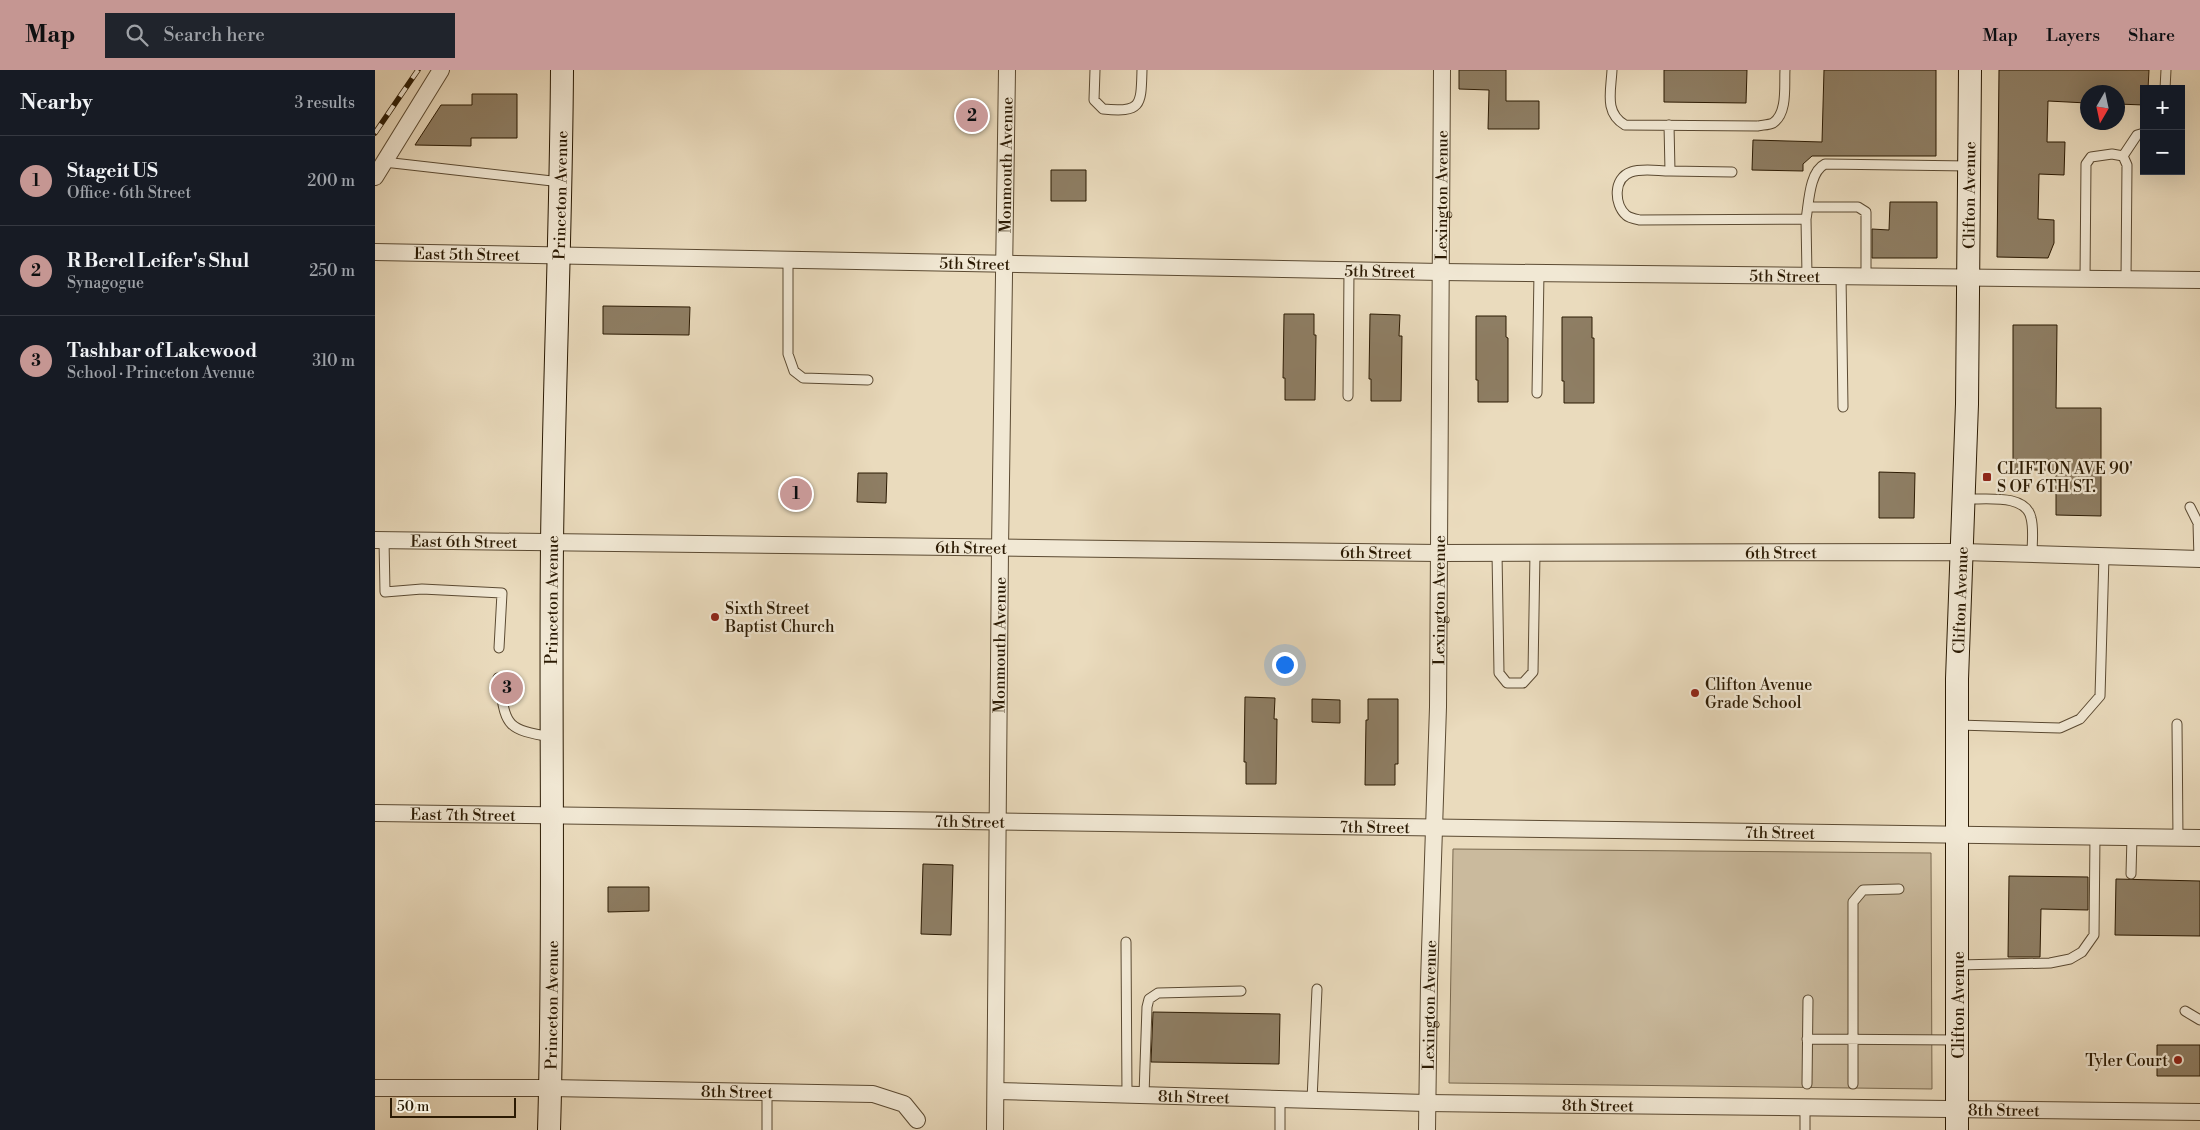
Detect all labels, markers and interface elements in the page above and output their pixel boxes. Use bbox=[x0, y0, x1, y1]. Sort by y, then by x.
search box bbox=[105, 13, 455, 58]
text: Map bbox=[25, 20, 75, 50]
icon: search bbox=[123, 21, 151, 49]
text: Search here bbox=[163, 23, 265, 47]
text: Map bbox=[1983, 24, 2018, 47]
text: Layers bbox=[2046, 24, 2100, 47]
text: Share bbox=[2128, 24, 2175, 47]
north arrow bbox=[2080, 85, 2125, 130]
map controls bbox=[2140, 85, 2185, 175]
button: + bbox=[2140, 85, 2185, 130]
text: Nearby bbox=[20, 90, 93, 116]
text: 3 results bbox=[294, 93, 355, 113]
pin: 2 bbox=[956, 97, 988, 135]
street label: Monmouth Avenue bbox=[996, 97, 1018, 233]
street label: Princeton Avenue bbox=[550, 130, 572, 260]
street label: Lexington Avenue bbox=[1432, 130, 1453, 260]
button: − bbox=[2140, 130, 2185, 175]
street label: Clifton Avenue bbox=[1959, 141, 1980, 249]
text: Stageit US bbox=[67, 159, 158, 183]
text: 1 bbox=[32, 171, 40, 191]
text: 200 m bbox=[307, 171, 355, 191]
text: Office · 6th Street bbox=[67, 183, 191, 203]
street label: East 5th Street bbox=[414, 244, 521, 266]
text: R Berel Leifer's Shul bbox=[67, 249, 249, 273]
street label: 5th Street bbox=[939, 254, 1011, 275]
text: 2 bbox=[31, 261, 41, 281]
text: 250 m bbox=[309, 261, 355, 281]
street label: 5th Street bbox=[1344, 261, 1416, 283]
street label: 5th Street bbox=[1749, 266, 1821, 287]
text: Synagogue bbox=[67, 273, 144, 293]
text: Tashbar of Lakewood bbox=[67, 339, 257, 363]
text: 3 bbox=[31, 351, 41, 371]
text: 310 m bbox=[312, 351, 355, 371]
text: School · Princeton Avenue bbox=[67, 363, 255, 383]
place label: CLIFTON AVE 90' S OF 6TH ST. bbox=[1997, 459, 2133, 497]
marker: CLIFTON AVE 90' S OF 6TH ST. bbox=[1981, 471, 1993, 483]
pin: 1 bbox=[780, 475, 812, 513]
street label: East 6th Street bbox=[410, 531, 518, 553]
street label: Princeton Avenue bbox=[542, 535, 563, 665]
street label: Lexington Avenue bbox=[1429, 535, 1450, 665]
street label: 6th Street bbox=[935, 538, 1007, 559]
street label: 6th Street bbox=[1340, 543, 1412, 564]
street label: 6th Street bbox=[1745, 543, 1817, 563]
street label: Clifton Avenue bbox=[1949, 546, 1973, 654]
street label: Monmouth Avenue bbox=[990, 577, 1011, 713]
place label: Sixth Street Baptist Church bbox=[724, 599, 835, 637]
marker: Sixth Street Baptist Church bbox=[709, 611, 721, 623]
your location bbox=[1272, 652, 1298, 678]
pin: 3 bbox=[491, 669, 523, 707]
place label: Clifton Avenue Grade School bbox=[1705, 675, 1812, 713]
marker: Clifton Avenue Grade School bbox=[1689, 687, 1701, 699]
street label: East 7th Street bbox=[410, 804, 516, 826]
street label: 7th Street bbox=[935, 812, 1006, 833]
street label: 7th Street bbox=[1340, 817, 1411, 838]
street label: 7th Street bbox=[1745, 823, 1815, 844]
street label: Princeton Avenue bbox=[542, 940, 563, 1070]
street label: Lexington Avenue bbox=[1419, 940, 1441, 1070]
street label: Clifton Avenue bbox=[1949, 951, 1969, 1059]
place label: Tyler Court bbox=[2085, 1051, 2168, 1071]
marker: Tyler Court bbox=[2172, 1054, 2184, 1066]
street label: 8th Street bbox=[701, 1082, 773, 1103]
street label: 8th Street bbox=[1158, 1087, 1231, 1109]
scale bar bbox=[390, 1095, 516, 1118]
street label: 8th Street bbox=[1562, 1096, 1634, 1116]
text: 50 m bbox=[397, 1098, 429, 1116]
street label: 8th Street bbox=[1968, 1100, 2040, 1121]

